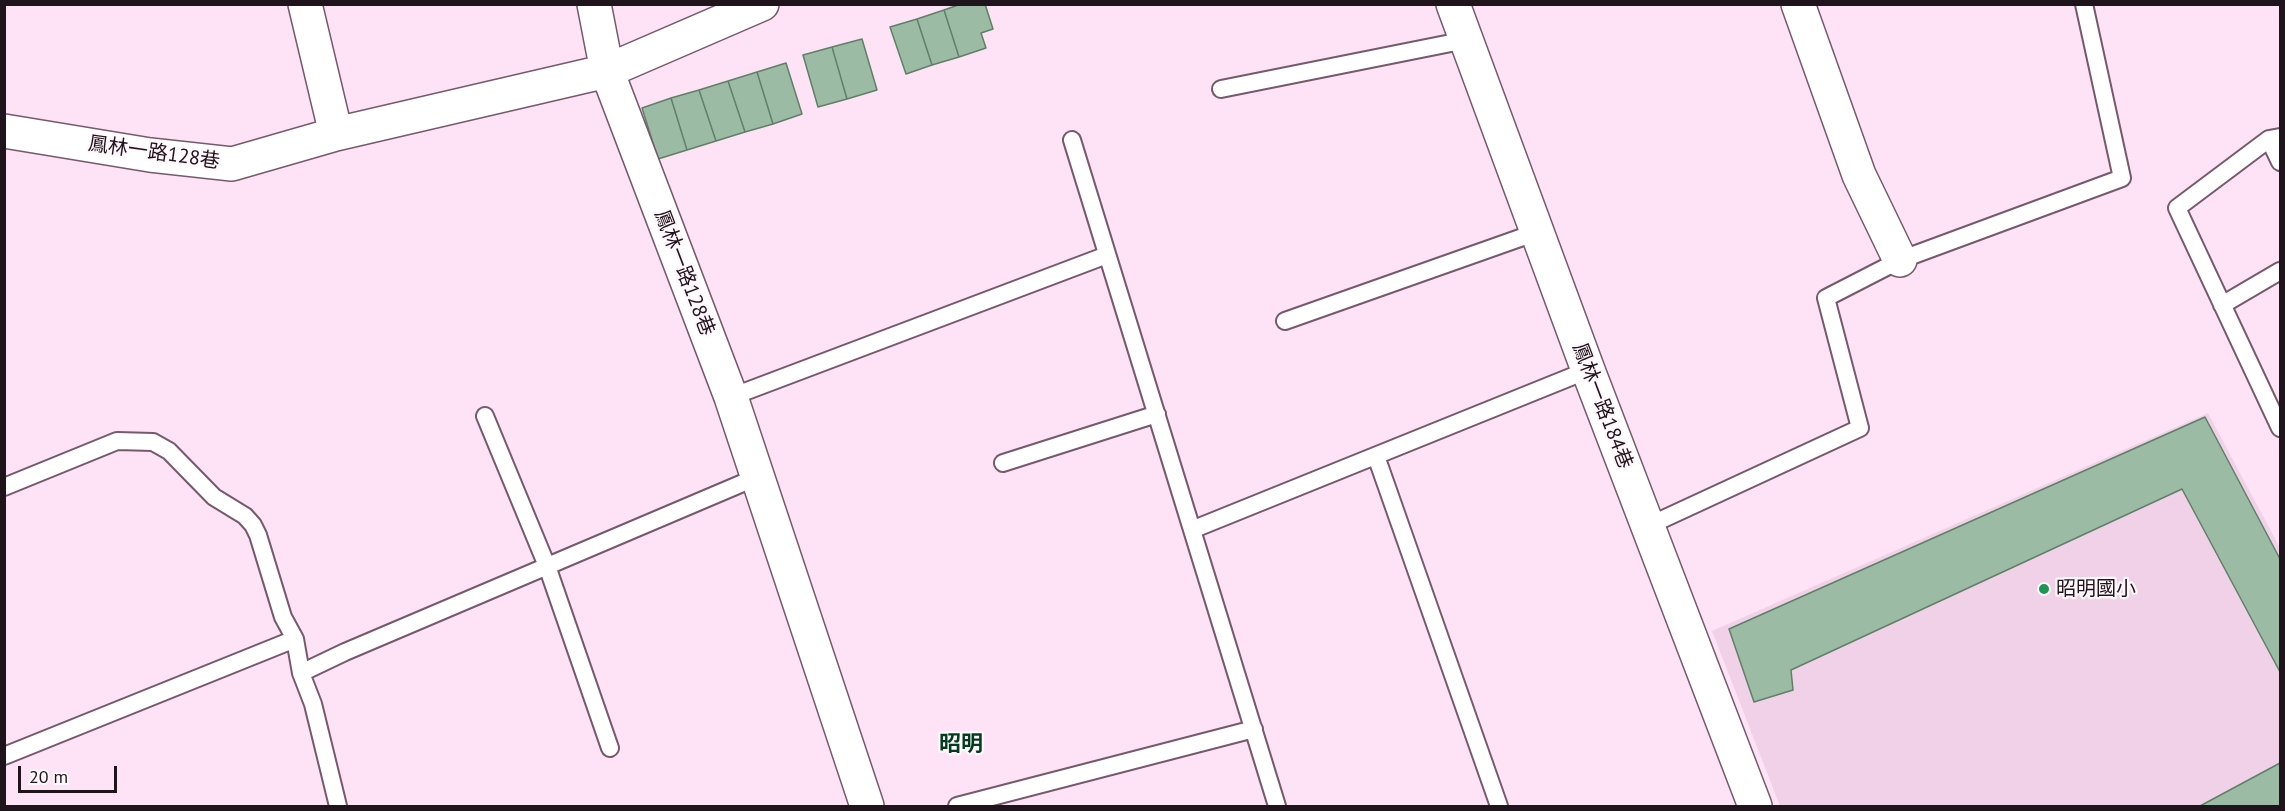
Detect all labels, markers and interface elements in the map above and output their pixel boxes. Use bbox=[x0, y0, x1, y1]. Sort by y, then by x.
street label: 鳳林一路128巷 bbox=[87, 132, 221, 174]
street label: 鳳林一路128巷 bbox=[649, 207, 719, 339]
street label: 鳳林一路184巷 bbox=[1567, 340, 1637, 472]
place label: 昭明國小 bbox=[2056, 577, 2136, 601]
marker: 昭明國小 bbox=[2037, 582, 2051, 596]
district label: 昭明 bbox=[939, 732, 983, 758]
scale bar bbox=[21, 754, 120, 792]
text: 20 m bbox=[29, 765, 68, 788]

